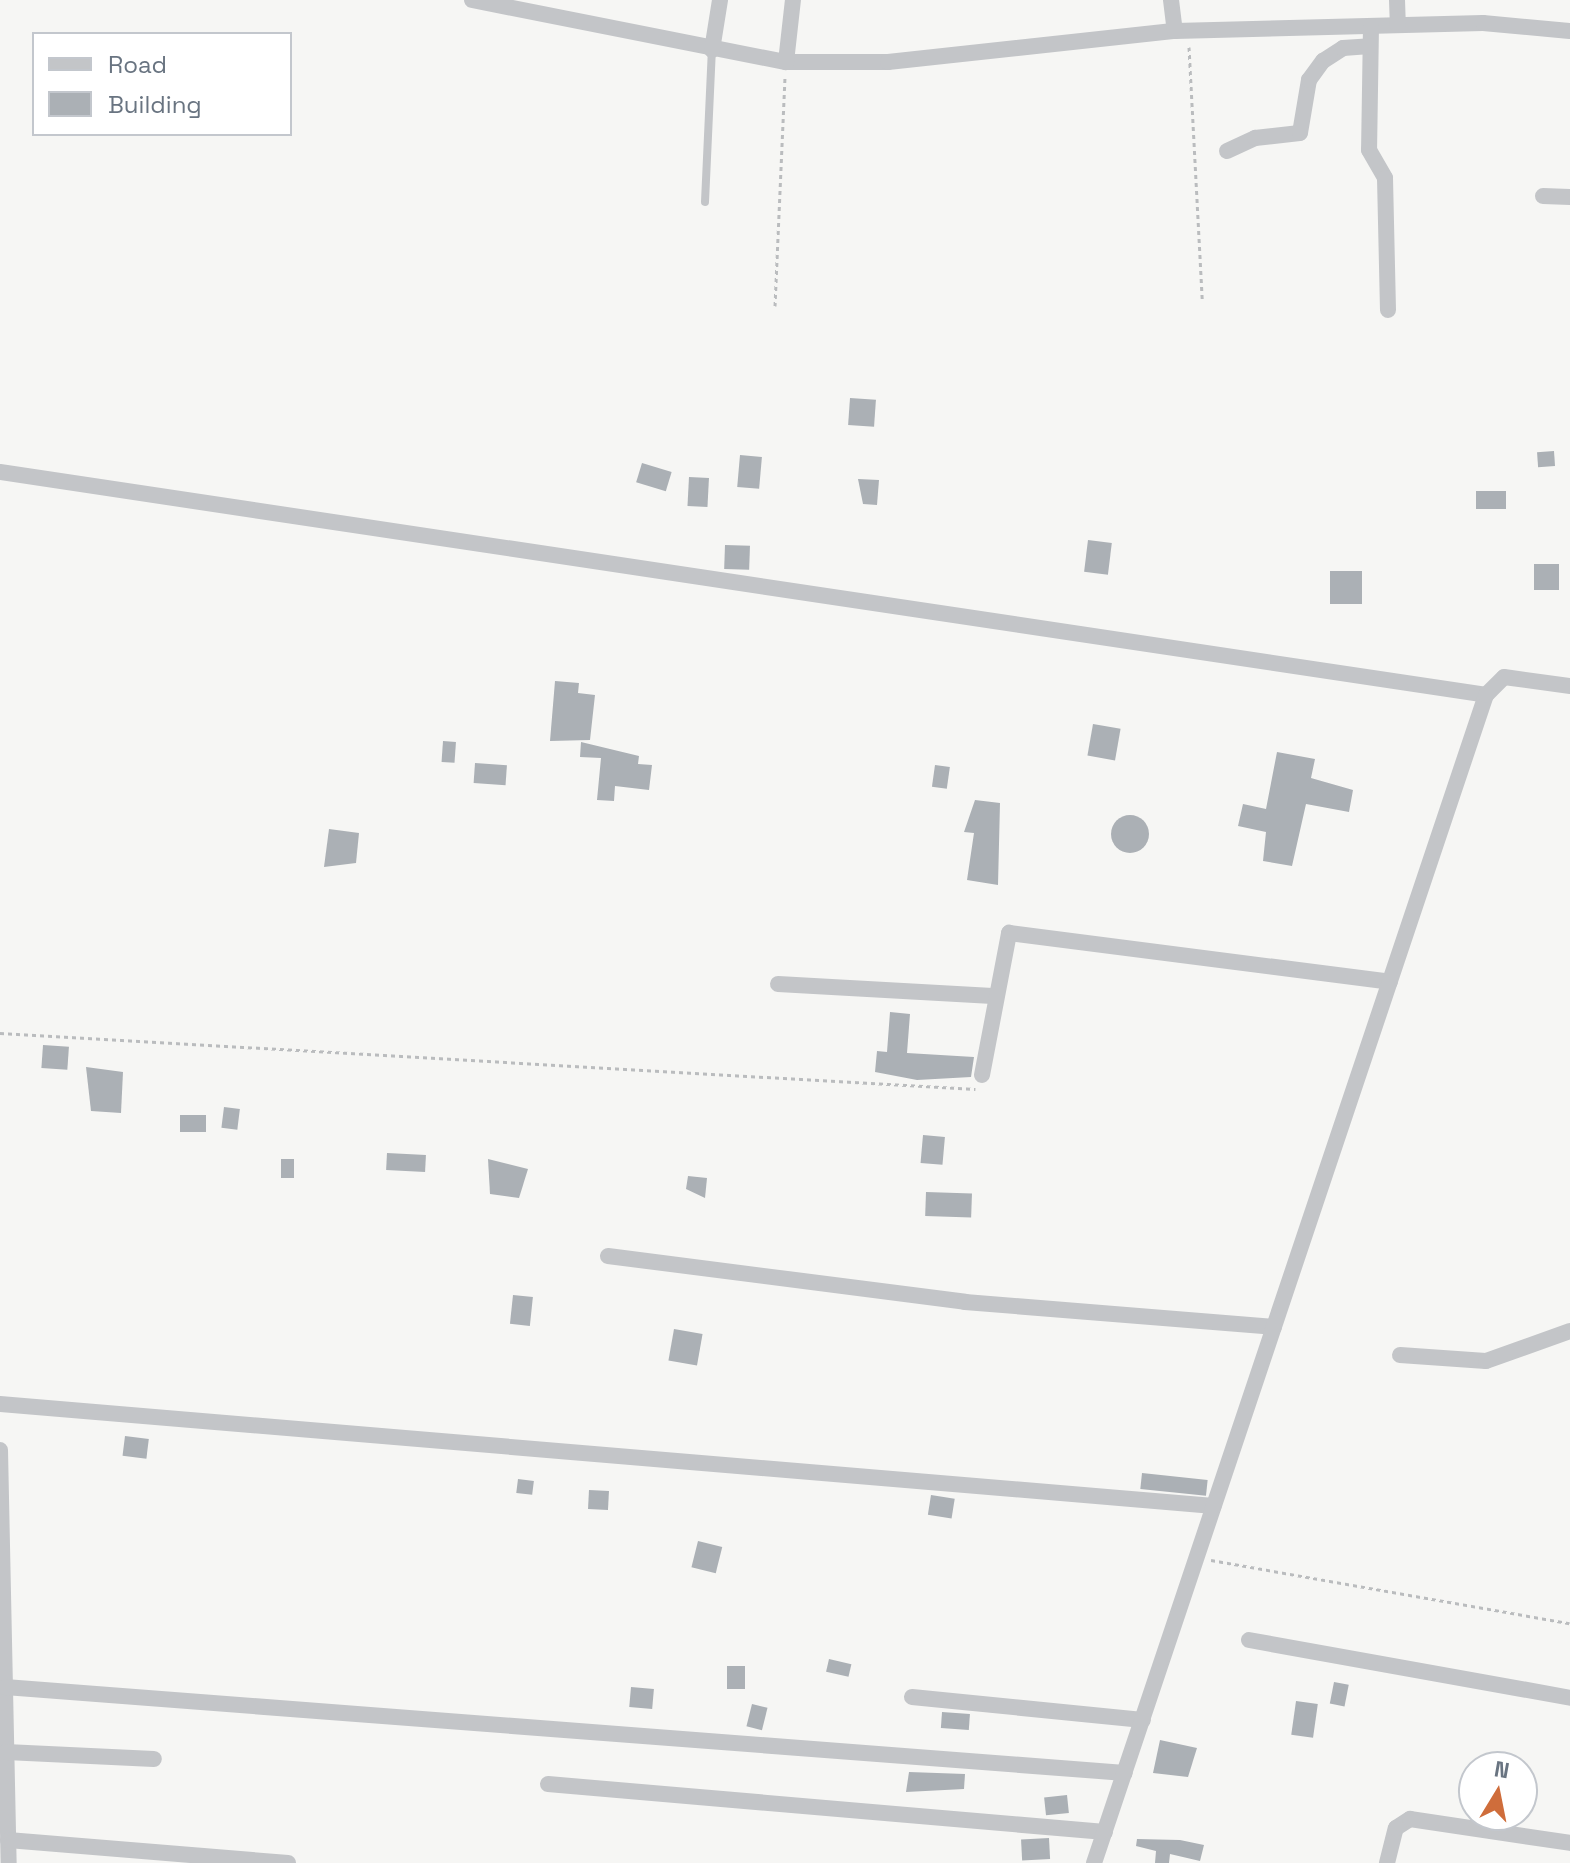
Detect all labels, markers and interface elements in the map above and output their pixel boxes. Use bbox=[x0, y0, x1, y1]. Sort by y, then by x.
legend bbox=[32, 32, 292, 136]
text: Road bbox=[108, 49, 167, 80]
text: Building bbox=[108, 89, 202, 120]
north arrow bbox=[1458, 1751, 1538, 1831]
text: N bbox=[1492, 1754, 1512, 1784]

